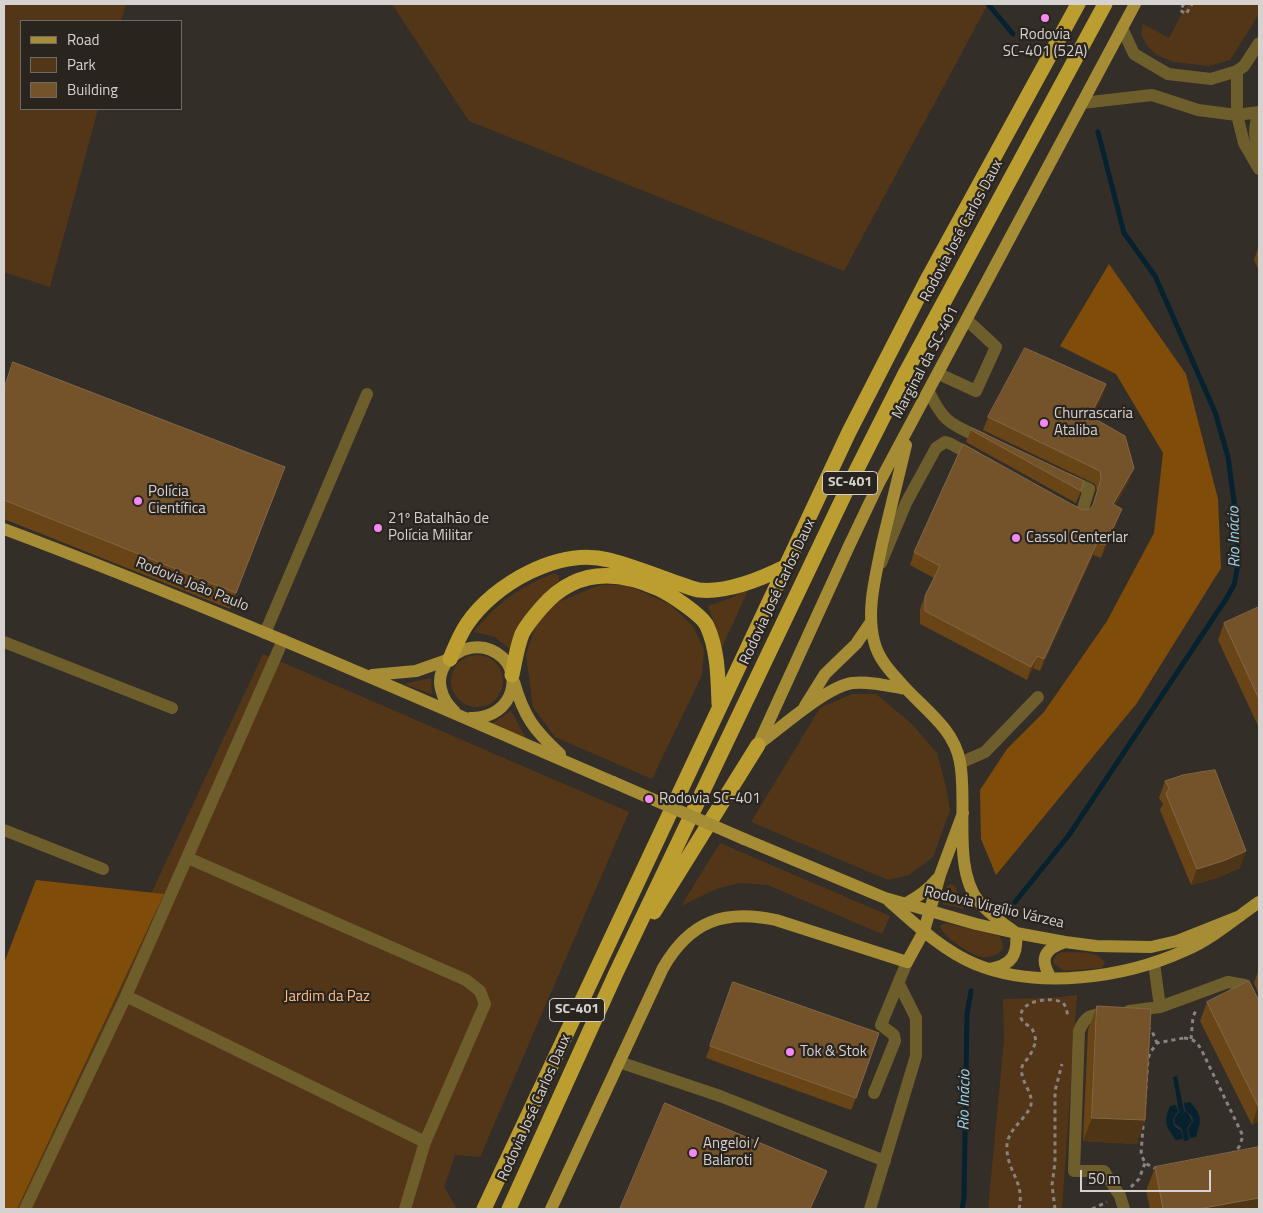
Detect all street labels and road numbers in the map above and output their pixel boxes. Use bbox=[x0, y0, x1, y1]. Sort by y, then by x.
street label: Rodovia José Carlos Daux bbox=[917, 157, 1007, 305]
street label: Marginal da SC-401 bbox=[889, 304, 963, 422]
road number: SC-401 bbox=[822, 472, 878, 494]
street label: Rodovia José Carlos Daux bbox=[736, 516, 820, 668]
street label: Rodovia João Paulo bbox=[133, 554, 251, 616]
street label: Rodovia Virgílio Várzea bbox=[922, 883, 1066, 933]
road number: SC-401 bbox=[550, 998, 604, 1022]
street label: Rodovia José Carlos Daux bbox=[495, 1032, 575, 1184]

